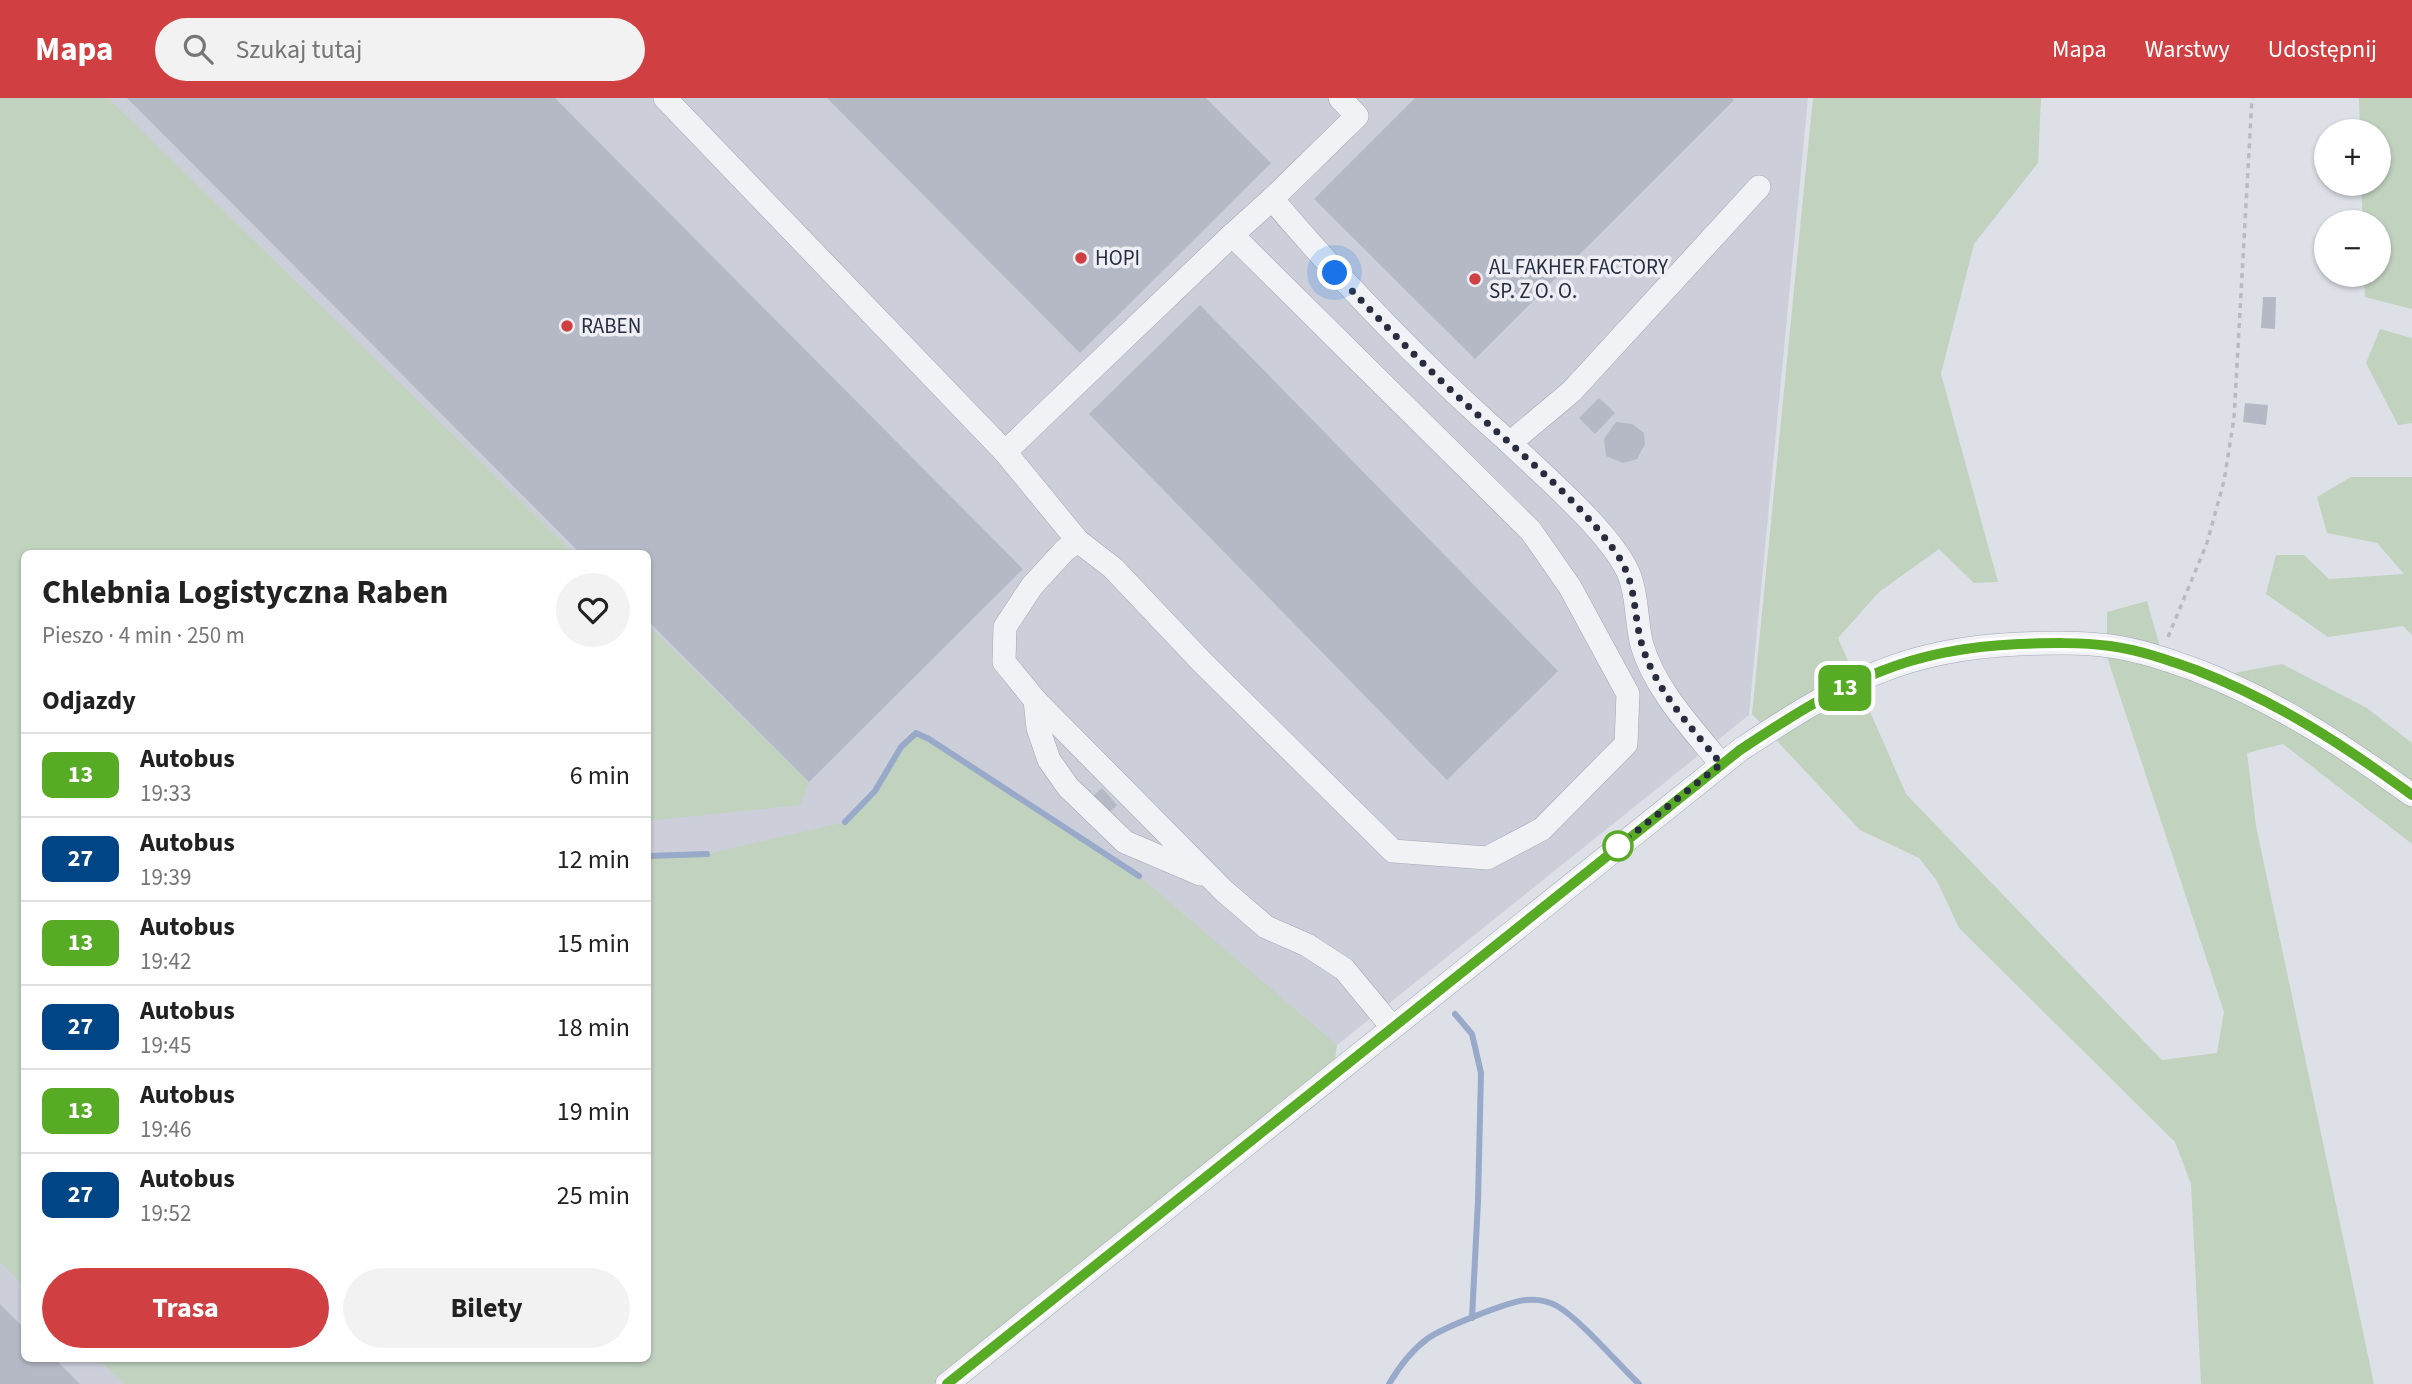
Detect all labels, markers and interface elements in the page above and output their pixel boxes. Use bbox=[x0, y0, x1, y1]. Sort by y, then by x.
search box bbox=[155, 18, 645, 81]
text: Mapa bbox=[35, 26, 113, 73]
icon: search bbox=[179, 30, 217, 68]
text: Szukaj tutaj bbox=[235, 31, 362, 68]
text: Mapa bbox=[2052, 32, 2107, 67]
text: Warstwy bbox=[2145, 32, 2230, 67]
text: Udostępnij bbox=[2268, 32, 2377, 67]
map controls bbox=[2314, 119, 2391, 287]
button: + bbox=[2314, 119, 2391, 196]
button: − bbox=[2314, 210, 2391, 287]
place label: HOPI bbox=[1095, 243, 1140, 273]
marker: HOPI bbox=[1073, 250, 1089, 266]
place label: AL FAKHER FACTORY SP. Z O. O. bbox=[1489, 252, 1669, 306]
your location bbox=[1317, 255, 1352, 290]
marker: AL FAKHER FACTORY SP. Z O. O. bbox=[1467, 271, 1483, 287]
place label: RABEN bbox=[581, 311, 641, 341]
marker: RABEN bbox=[559, 318, 575, 334]
text: Chlebnia Logistyczna Raben bbox=[42, 569, 448, 616]
button: heart bbox=[556, 573, 630, 647]
text: Pieszo · 4 min · 250 m bbox=[42, 619, 245, 652]
line badge: 13 bbox=[1814, 665, 1876, 711]
text: 13 bbox=[1832, 670, 1858, 705]
text: Odjazdy bbox=[42, 682, 136, 719]
text: Autobus bbox=[140, 740, 235, 777]
text: 13 bbox=[68, 757, 93, 792]
text: 6 min bbox=[570, 757, 630, 794]
text: 19:33 bbox=[140, 777, 191, 810]
text: Autobus bbox=[140, 824, 235, 861]
unlabelled marker bbox=[1603, 831, 1633, 861]
text: 27 bbox=[68, 841, 93, 876]
text: 12 min bbox=[557, 841, 630, 878]
text: 19:39 bbox=[140, 861, 191, 894]
text: Autobus bbox=[140, 908, 235, 945]
text: 13 bbox=[68, 925, 93, 960]
text: 15 min bbox=[557, 925, 630, 962]
text: 19:42 bbox=[140, 945, 191, 978]
text: Autobus bbox=[140, 992, 235, 1029]
text: 27 bbox=[68, 1009, 93, 1044]
text: 18 min bbox=[557, 1009, 630, 1046]
text: 19:45 bbox=[140, 1029, 191, 1062]
text: Autobus bbox=[140, 1076, 235, 1113]
text: 13 bbox=[68, 1093, 93, 1128]
text: 19 min bbox=[557, 1093, 630, 1130]
text: 19:46 bbox=[140, 1113, 191, 1146]
text: Autobus bbox=[140, 1160, 235, 1197]
text: 27 bbox=[68, 1177, 93, 1212]
text: 25 min bbox=[557, 1177, 630, 1214]
text: 19:52 bbox=[140, 1197, 191, 1230]
button: Trasa bbox=[42, 1268, 329, 1348]
button: Bilety bbox=[343, 1268, 630, 1348]

